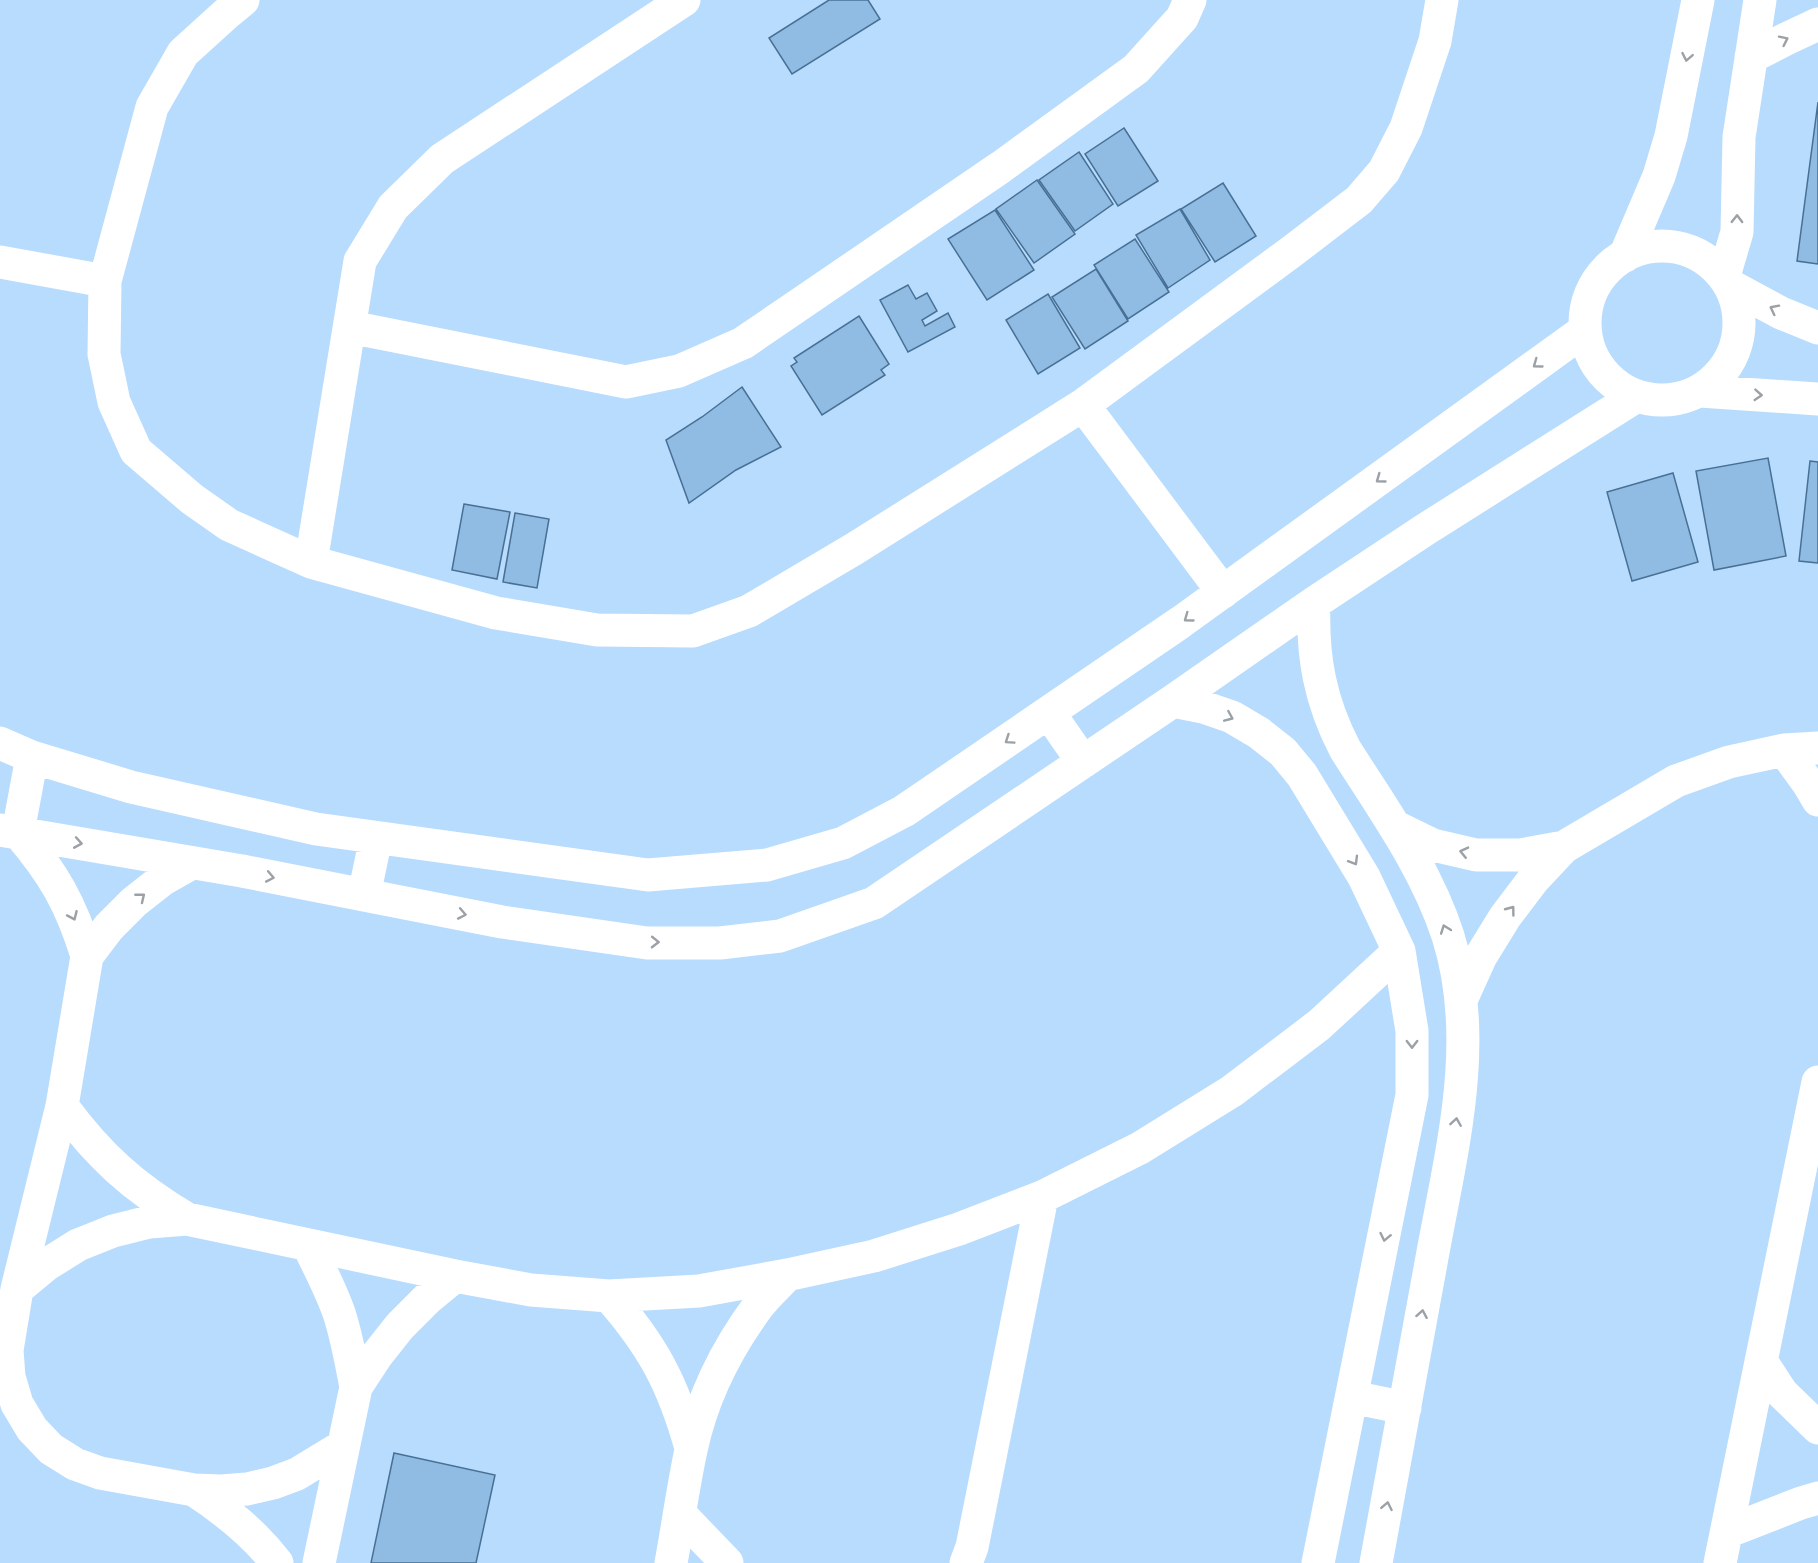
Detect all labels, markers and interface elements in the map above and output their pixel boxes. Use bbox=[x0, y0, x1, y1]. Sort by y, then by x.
one-way arrow bbox=[1778, 36, 1789, 47]
one-way arrow bbox=[1681, 52, 1694, 62]
one-way arrow bbox=[1731, 215, 1743, 224]
one-way arrow bbox=[1769, 305, 1780, 316]
one-way arrow bbox=[1533, 357, 1544, 368]
one-way arrow bbox=[1754, 389, 1763, 402]
one-way arrow bbox=[1375, 471, 1386, 482]
one-way arrow bbox=[1183, 610, 1194, 621]
one-way arrow bbox=[1223, 710, 1234, 722]
one-way arrow bbox=[1005, 733, 1016, 744]
one-way arrow bbox=[73, 836, 83, 849]
one-way arrow bbox=[1459, 846, 1469, 859]
one-way arrow bbox=[1347, 855, 1358, 865]
one-way arrow bbox=[265, 870, 275, 883]
one-way arrow bbox=[134, 893, 145, 904]
one-way arrow bbox=[1503, 906, 1514, 917]
one-way arrow bbox=[457, 907, 467, 920]
one-way arrow bbox=[66, 909, 78, 920]
one-way arrow bbox=[1439, 924, 1452, 935]
one-way arrow bbox=[650, 936, 659, 949]
one-way arrow bbox=[1406, 1040, 1418, 1049]
one-way arrow bbox=[1449, 1117, 1461, 1126]
one-way arrow bbox=[1379, 1231, 1392, 1241]
one-way arrow bbox=[1415, 1309, 1428, 1319]
one-way arrow bbox=[1380, 1501, 1393, 1511]

